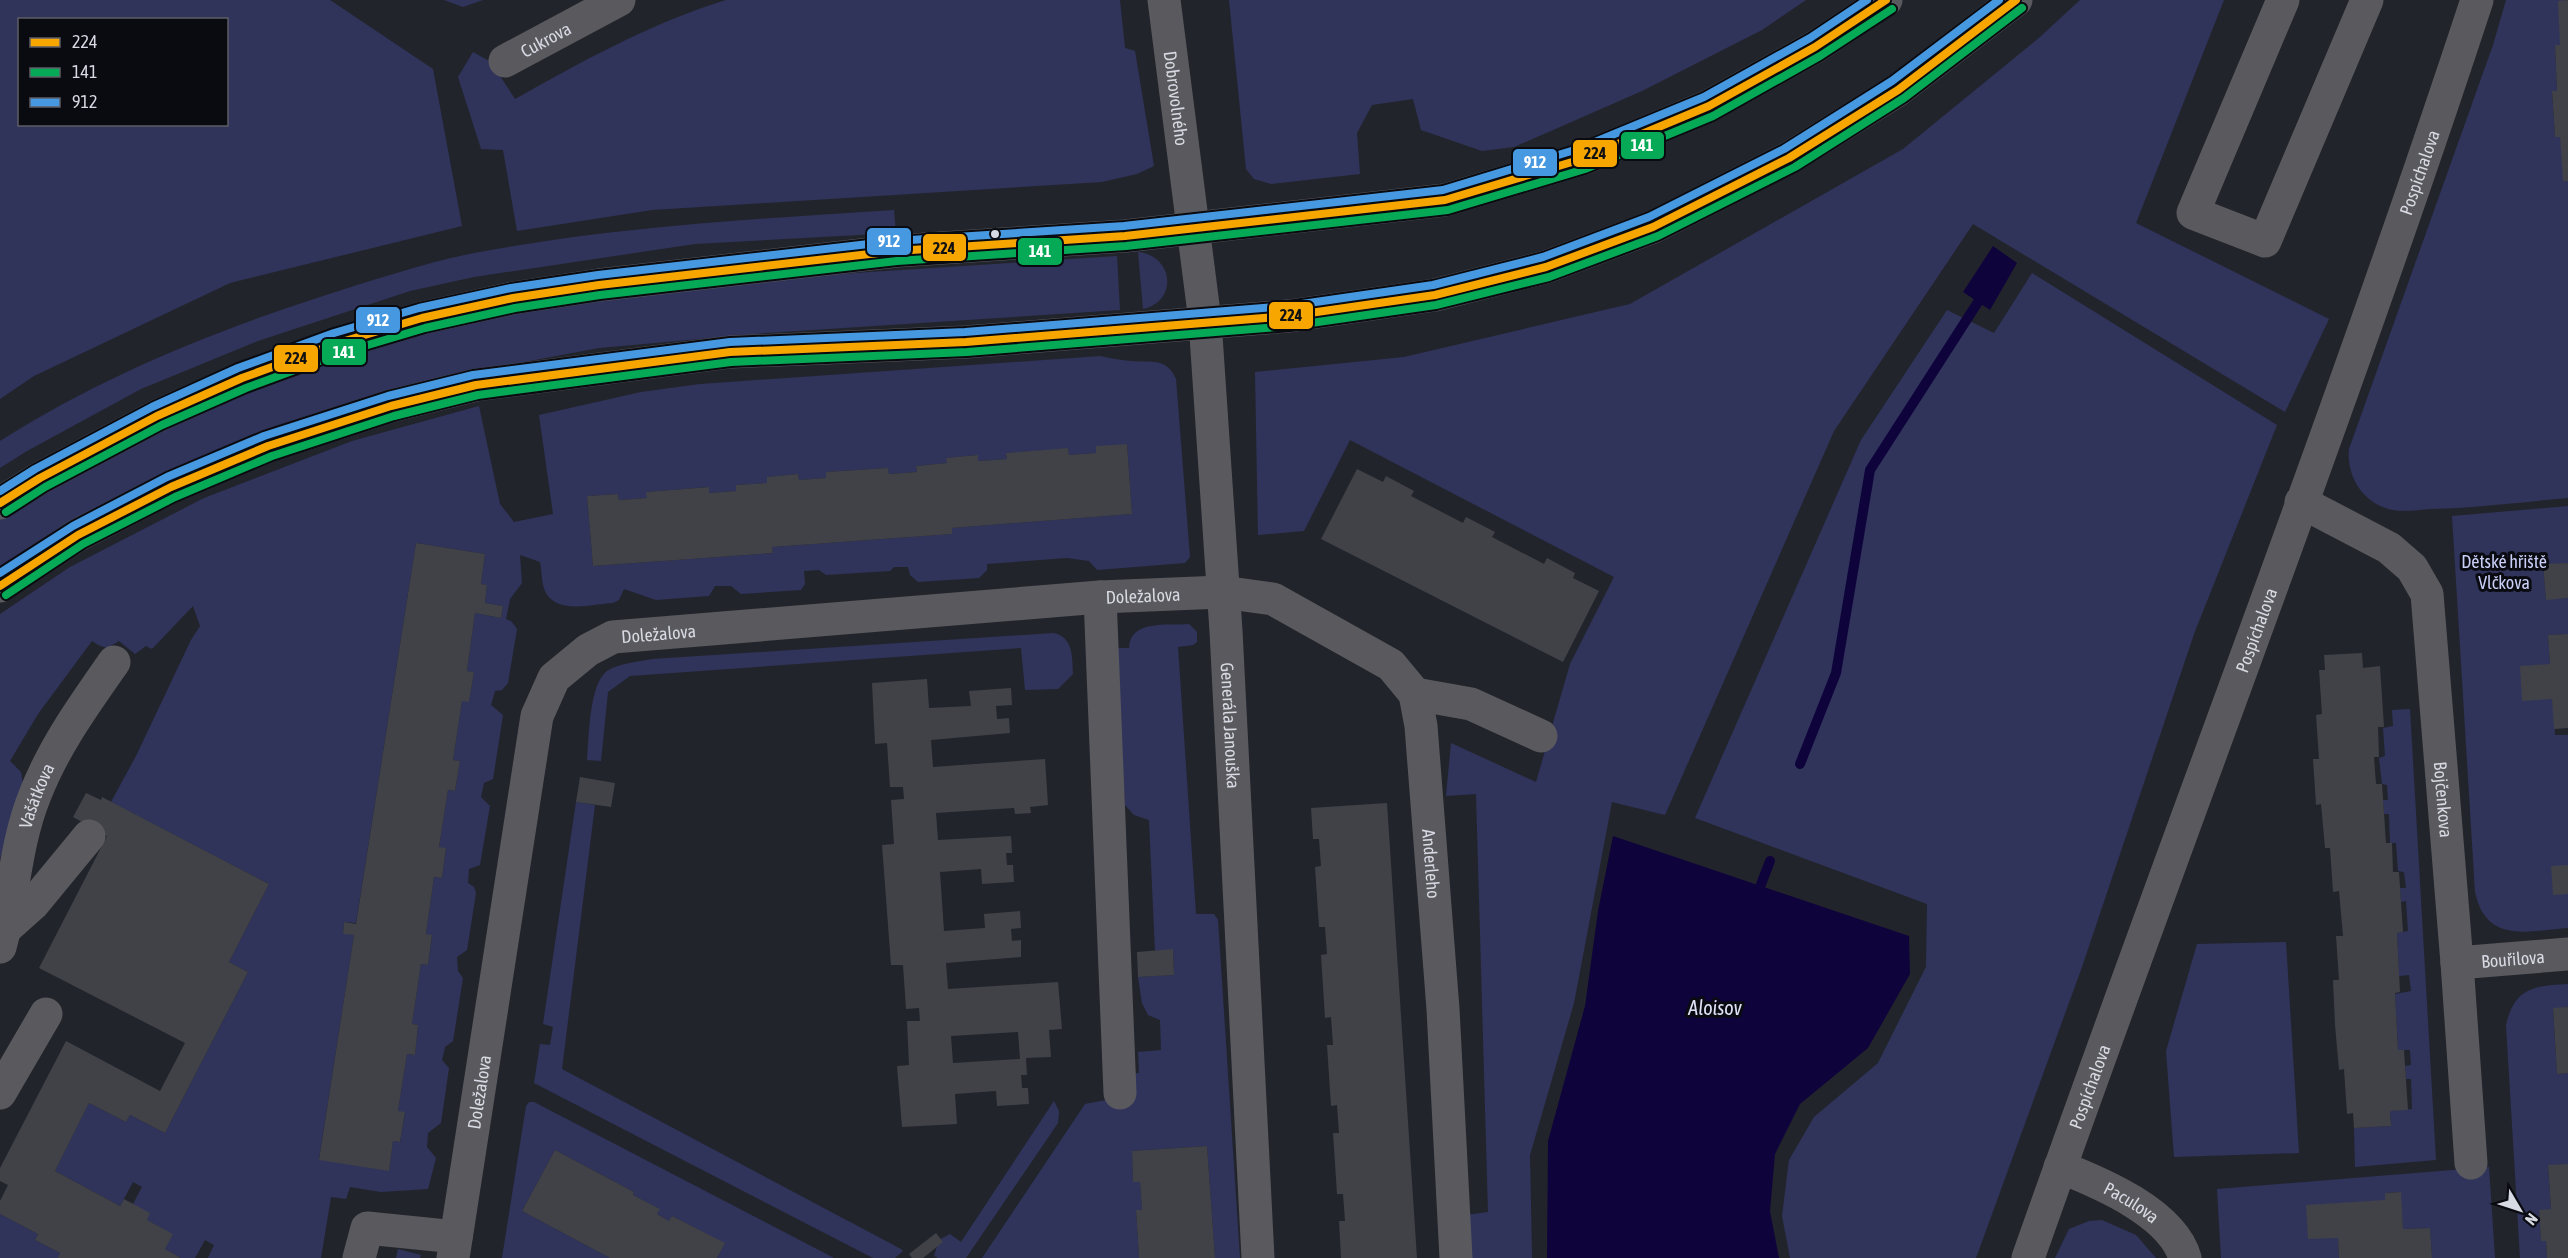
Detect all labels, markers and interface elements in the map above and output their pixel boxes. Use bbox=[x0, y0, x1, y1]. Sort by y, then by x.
street label: Cukrova bbox=[517, 17, 574, 61]
legend bbox=[18, 18, 228, 126]
text: 224 bbox=[72, 31, 97, 52]
street label: Dobrovolného bbox=[1160, 50, 1193, 147]
text: 141 bbox=[72, 61, 97, 82]
text: 912 bbox=[72, 91, 97, 112]
street label: Pospíchalova bbox=[2395, 127, 2443, 218]
line badge: 141 bbox=[1620, 131, 1665, 160]
text: 141 bbox=[1631, 136, 1654, 154]
line badge: 224 bbox=[1572, 139, 1618, 168]
text: 224 bbox=[1584, 144, 1607, 162]
line badge: 912 bbox=[1512, 148, 1558, 177]
text: 912 bbox=[1524, 153, 1546, 171]
line badge: 912 bbox=[866, 227, 912, 256]
unlabelled marker bbox=[989, 228, 1001, 240]
text: 912 bbox=[878, 232, 900, 250]
line badge: 224 bbox=[922, 233, 967, 262]
line badge: 141 bbox=[1017, 237, 1063, 266]
text: 224 bbox=[933, 239, 956, 257]
text: 141 bbox=[1029, 242, 1052, 260]
line badge: 224 bbox=[1268, 301, 1314, 330]
line badge: 912 bbox=[355, 306, 401, 334]
text: 224 bbox=[1280, 306, 1303, 324]
text: 912 bbox=[367, 311, 389, 329]
line badge: 141 bbox=[321, 338, 367, 366]
text: 141 bbox=[333, 343, 356, 361]
line badge: 224 bbox=[273, 344, 319, 373]
text: 224 bbox=[285, 349, 308, 367]
park label: Dětské hřiště Vlčkova bbox=[2461, 551, 2547, 593]
street label: Doležalova bbox=[1105, 583, 1181, 607]
street label: Pospíchalova bbox=[2231, 585, 2281, 675]
street label: Doležalova bbox=[620, 620, 697, 647]
street label: Generála Janouška bbox=[1217, 662, 1245, 789]
street label: Vašátkova bbox=[14, 759, 58, 830]
street label: Bojčenkova bbox=[2430, 761, 2457, 838]
street label: Anderleho bbox=[1419, 828, 1445, 899]
street label: Bouřilova bbox=[2480, 945, 2545, 972]
water label: Aloisov bbox=[1687, 996, 1742, 1019]
street label: Pospíchalova bbox=[2064, 1041, 2114, 1132]
street label: Doležalova bbox=[463, 1053, 495, 1131]
street label: Paculova bbox=[2101, 1177, 2164, 1227]
north arrow bbox=[2490, 1180, 2550, 1240]
text: N bbox=[2522, 1210, 2542, 1229]

